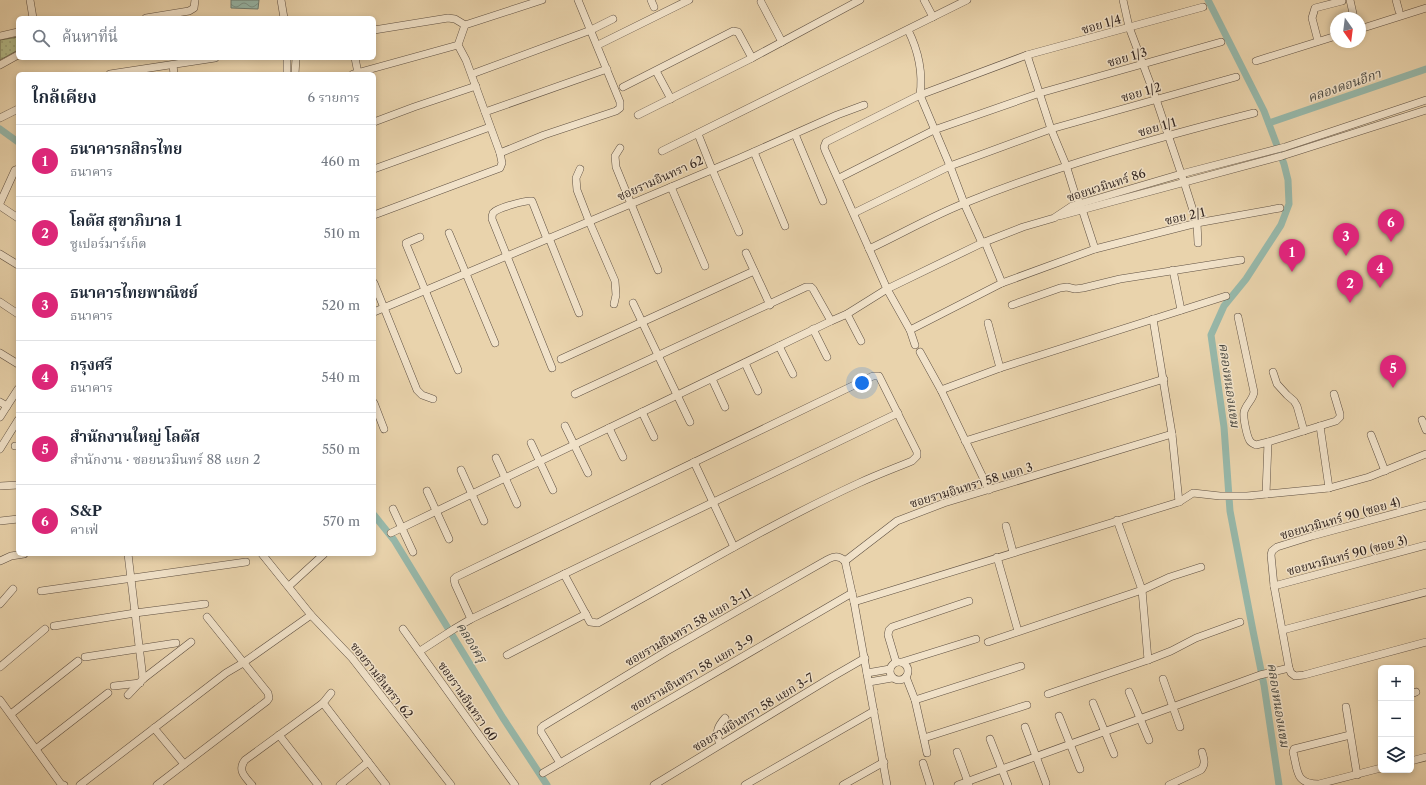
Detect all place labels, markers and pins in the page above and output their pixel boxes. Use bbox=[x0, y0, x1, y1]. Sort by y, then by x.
pin: 6 bbox=[1378, 209, 1404, 242]
pin: 3 bbox=[1333, 223, 1359, 256]
pin: 1 bbox=[1279, 239, 1305, 272]
pin: 4 bbox=[1367, 255, 1393, 288]
pin: 2 bbox=[1337, 270, 1363, 303]
pin: 5 bbox=[1380, 355, 1406, 388]

